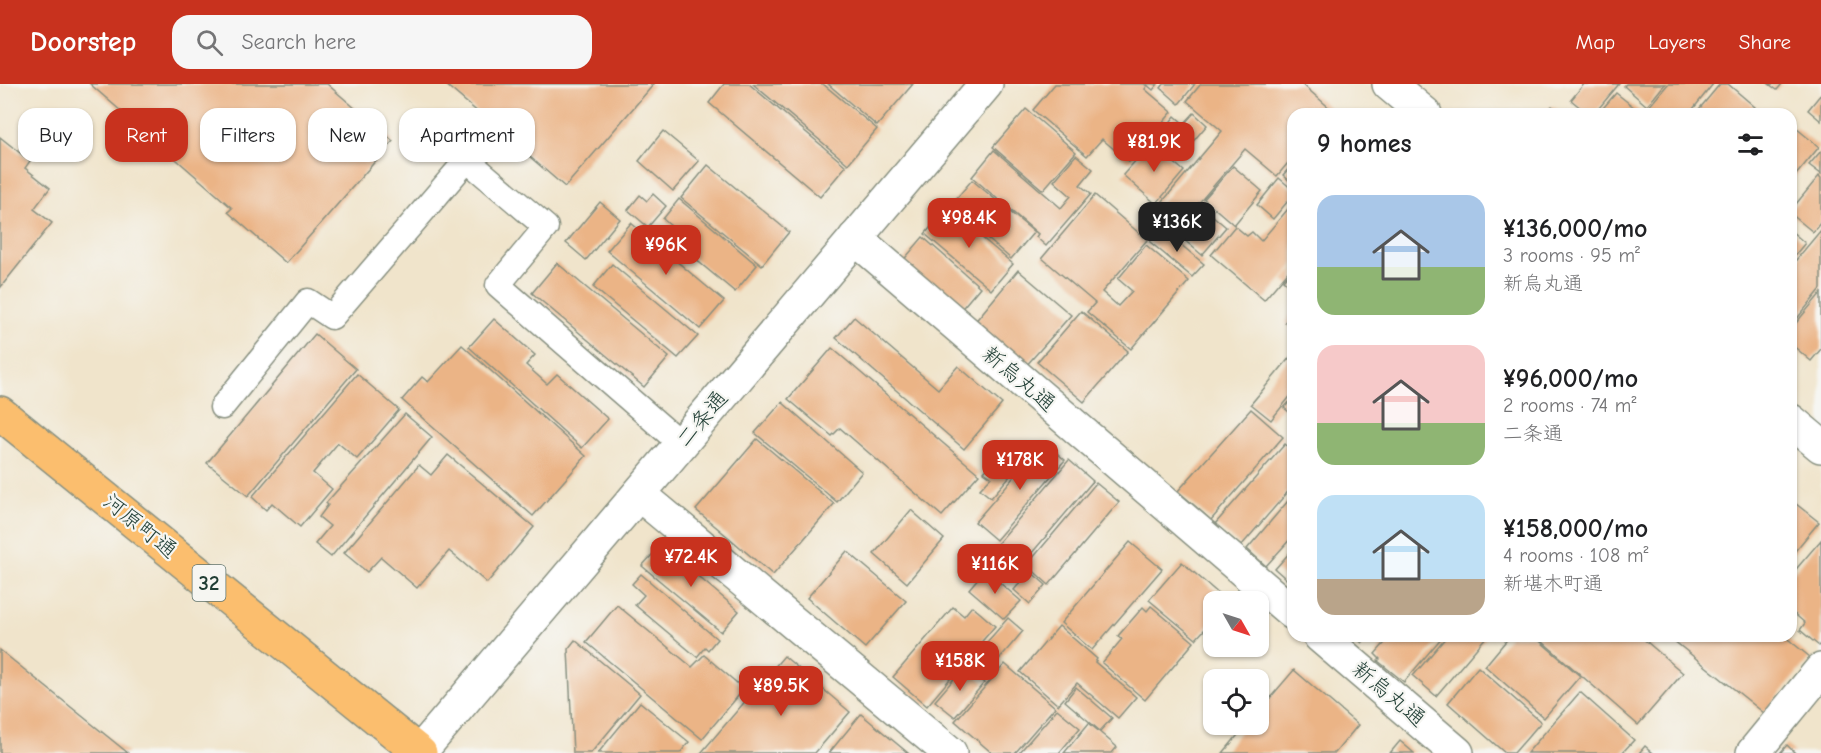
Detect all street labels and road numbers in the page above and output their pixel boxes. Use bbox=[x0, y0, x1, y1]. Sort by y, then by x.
street label: 新烏丸通 bbox=[977, 341, 1061, 417]
street label: 二条通 bbox=[671, 385, 733, 453]
street label: 河原町通 bbox=[98, 488, 182, 564]
road number: 32 bbox=[192, 565, 226, 601]
street label: 新烏丸通 bbox=[1347, 656, 1431, 732]

